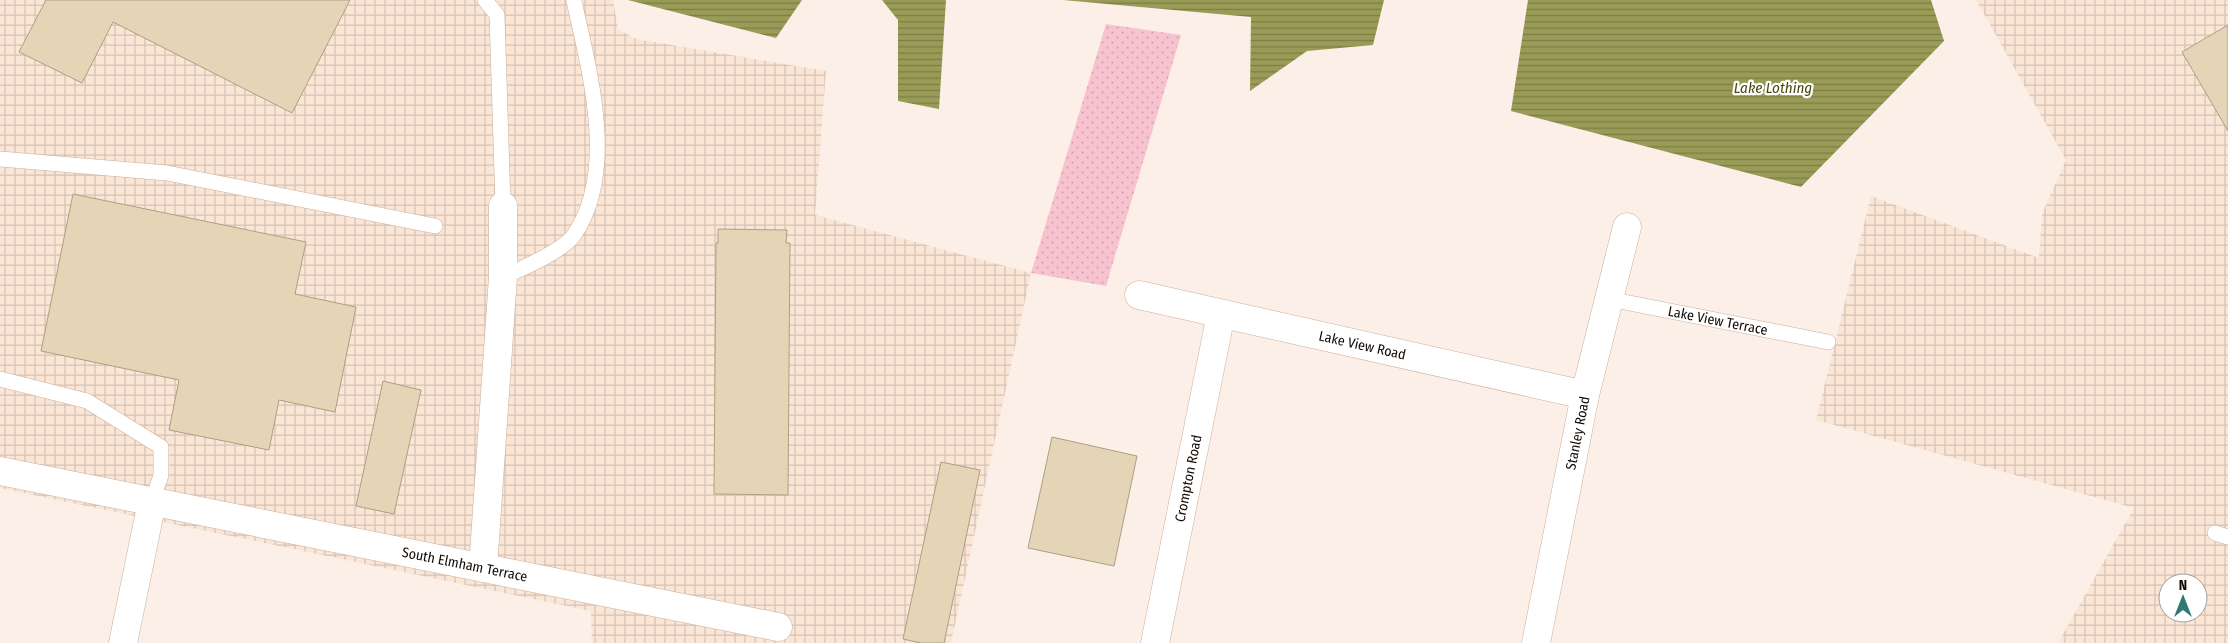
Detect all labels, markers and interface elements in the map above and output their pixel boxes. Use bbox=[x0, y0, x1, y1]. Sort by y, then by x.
water label: Lake Lothing bbox=[1734, 79, 1812, 97]
street label: Lake View Terrace bbox=[1667, 303, 1769, 339]
street label: Lake View Road bbox=[1317, 328, 1407, 364]
street label: Stanley Road bbox=[1562, 395, 1594, 472]
street label: Crompton Road bbox=[1171, 433, 1206, 523]
street label: South Elmham Terrace bbox=[400, 544, 529, 586]
north arrow bbox=[2158, 573, 2208, 623]
text: N bbox=[2179, 577, 2187, 594]

